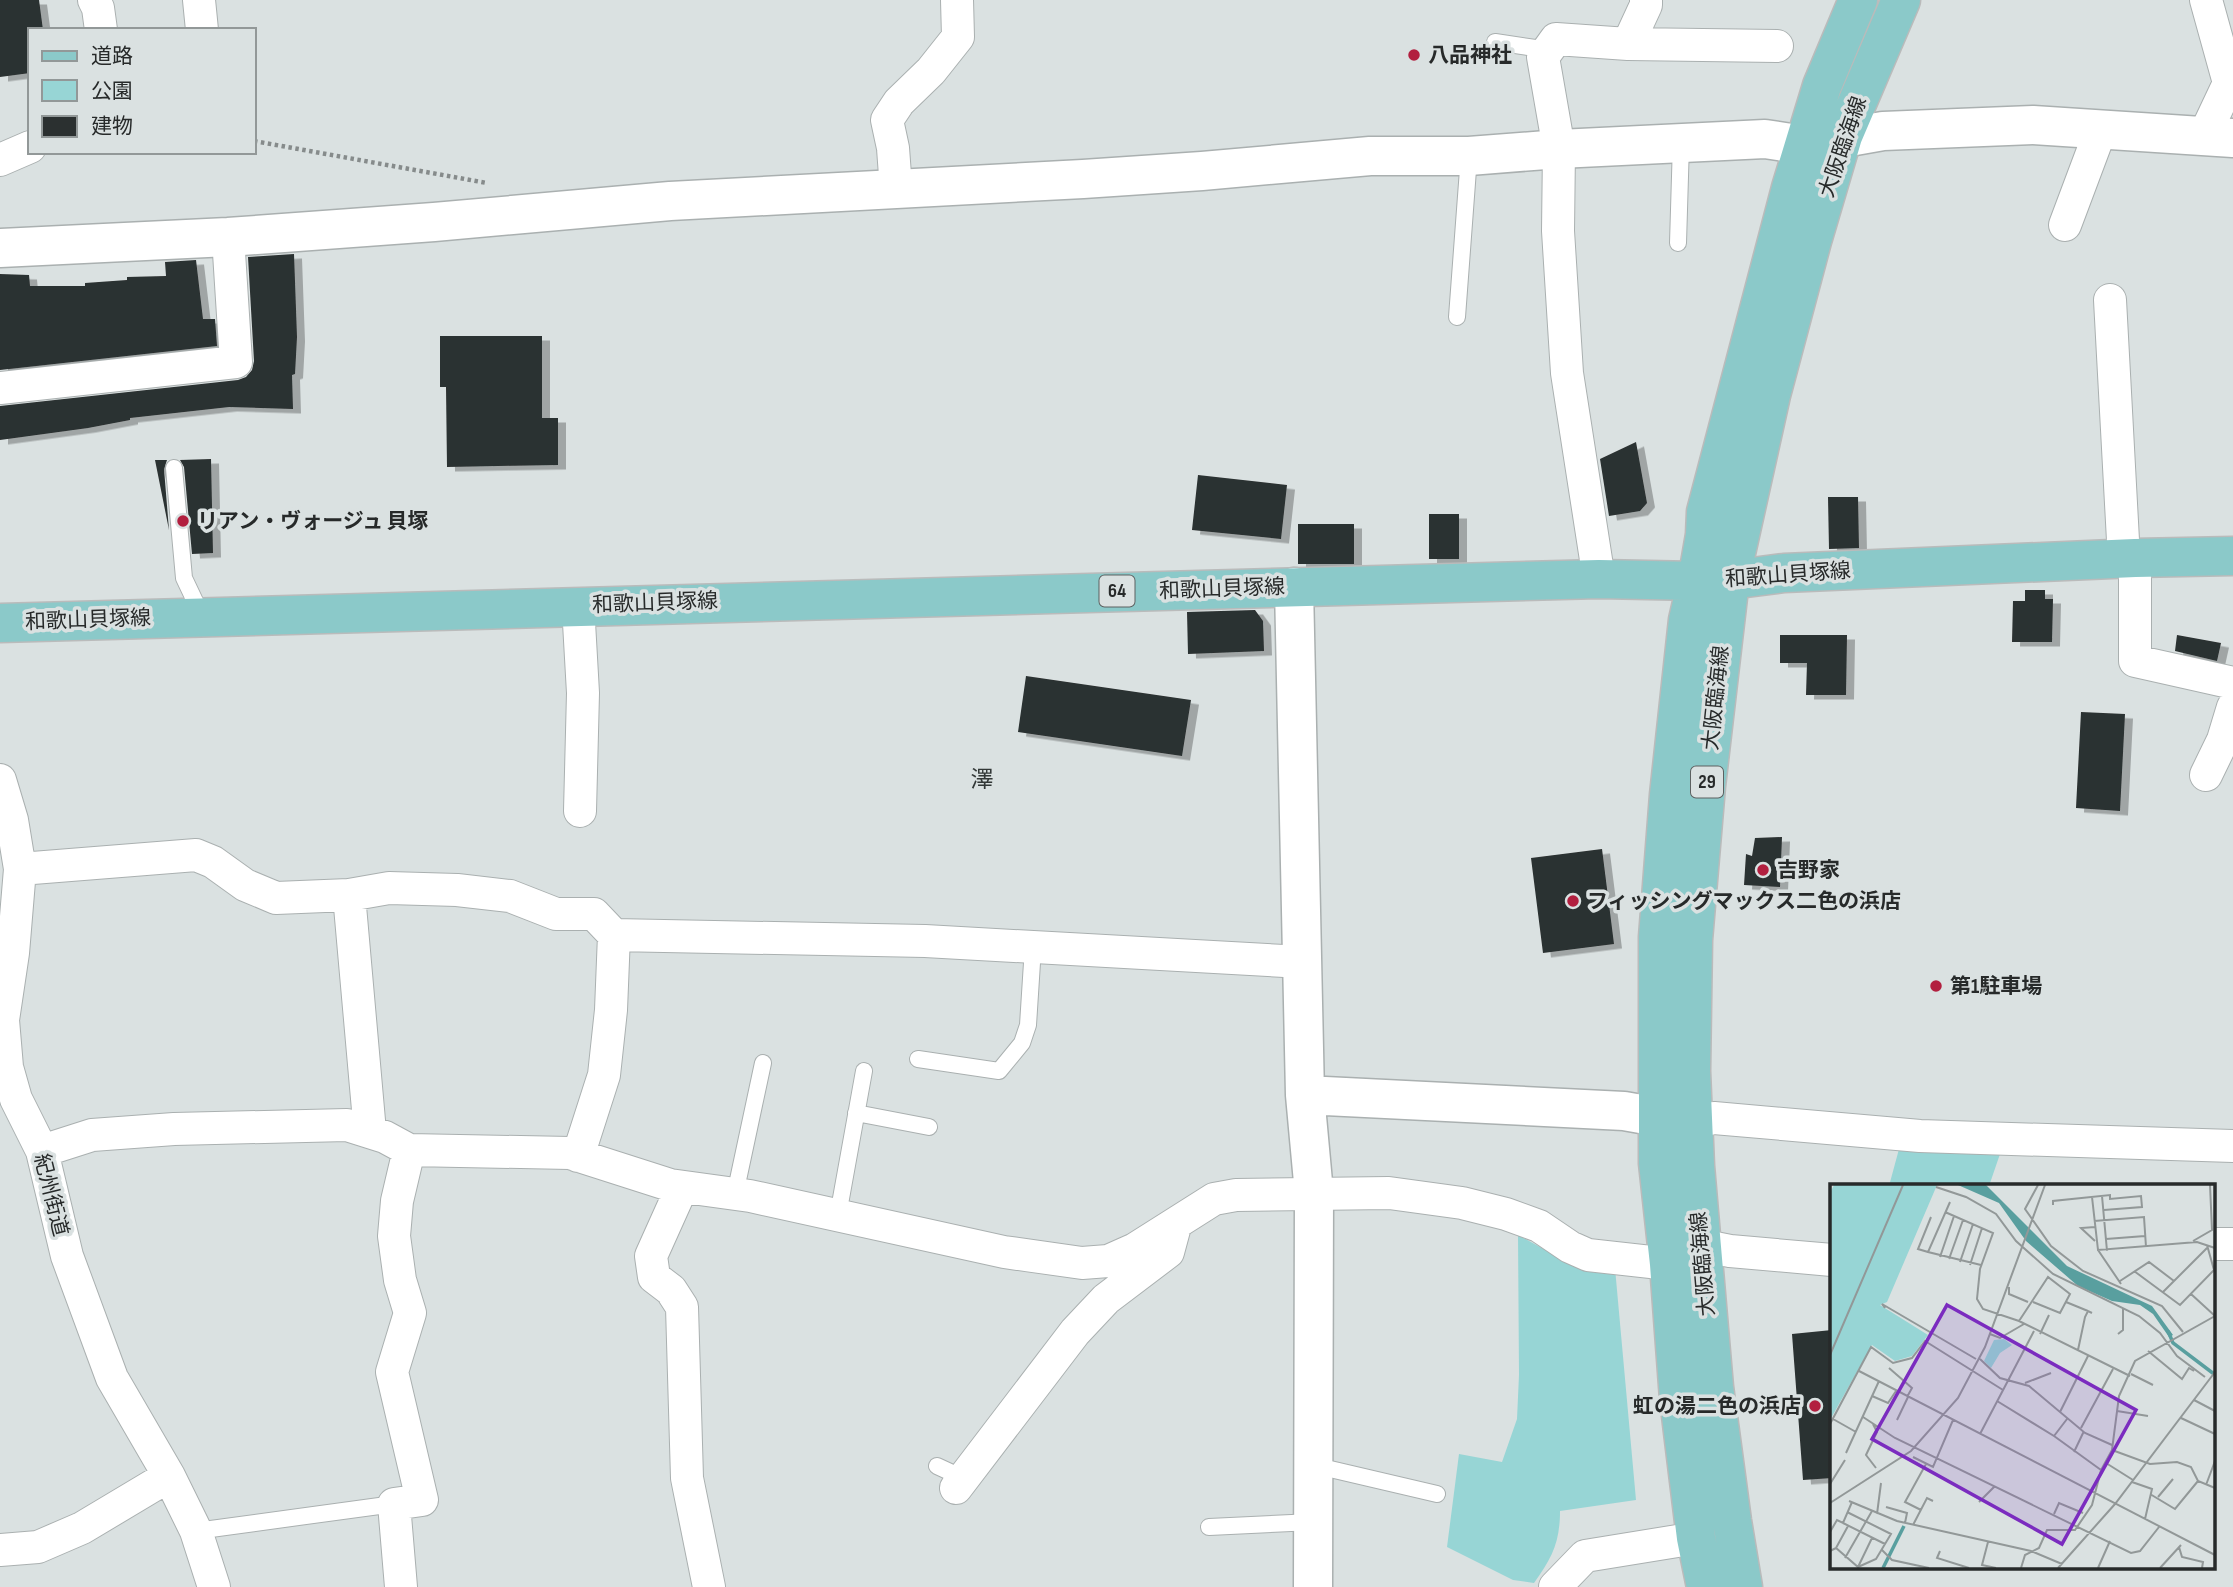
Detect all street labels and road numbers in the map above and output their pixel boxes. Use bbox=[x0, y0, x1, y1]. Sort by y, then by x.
street label: 大阪臨海線 bbox=[1814, 93, 1872, 201]
street label: 和歌山貝塚線 bbox=[1724, 558, 1852, 592]
street label: 和歌山貝塚線 bbox=[1159, 574, 1285, 604]
road number: 64 bbox=[1100, 576, 1134, 606]
street label: 和歌山貝塚線 bbox=[592, 588, 718, 618]
street label: 和歌山貝塚線 bbox=[25, 605, 151, 635]
street label: 大阪臨海線 bbox=[1698, 644, 1734, 752]
road number: 29 bbox=[1691, 766, 1723, 797]
street label: 紀州街道 bbox=[29, 1151, 73, 1239]
street label: 大阪臨海線 bbox=[1686, 1211, 1720, 1317]

